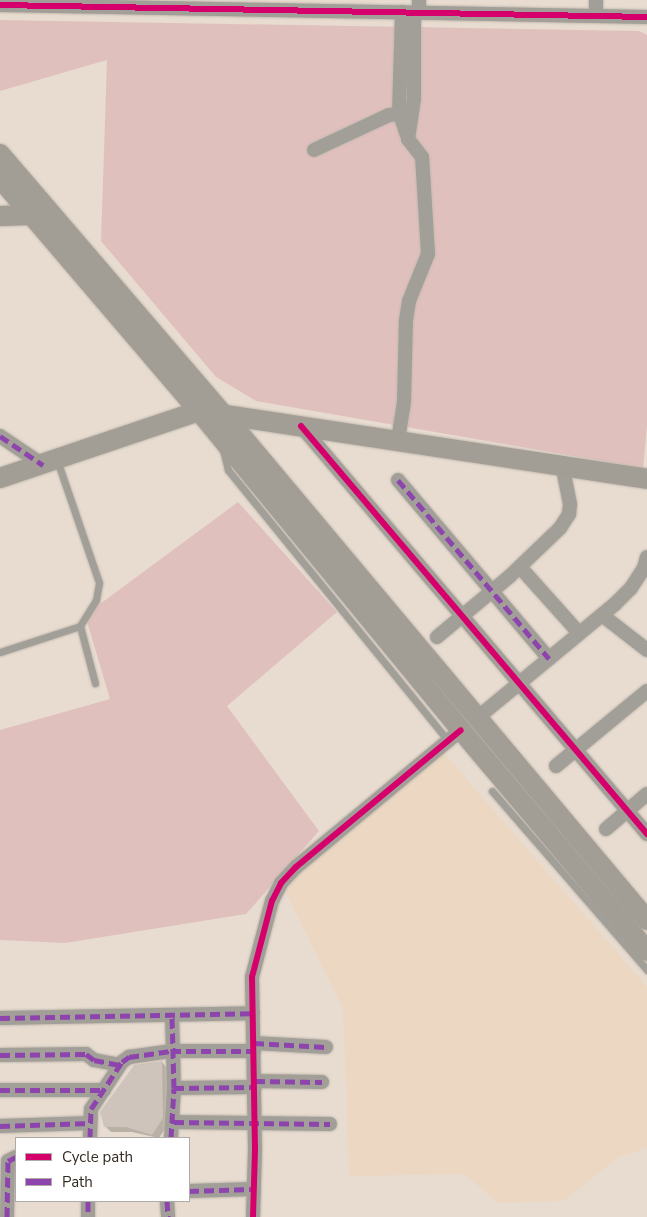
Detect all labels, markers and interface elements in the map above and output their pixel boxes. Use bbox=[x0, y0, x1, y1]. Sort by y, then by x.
legend bbox=[15, 1137, 190, 1202]
text: Cycle path bbox=[62, 1147, 133, 1167]
text: Path bbox=[62, 1172, 93, 1192]

